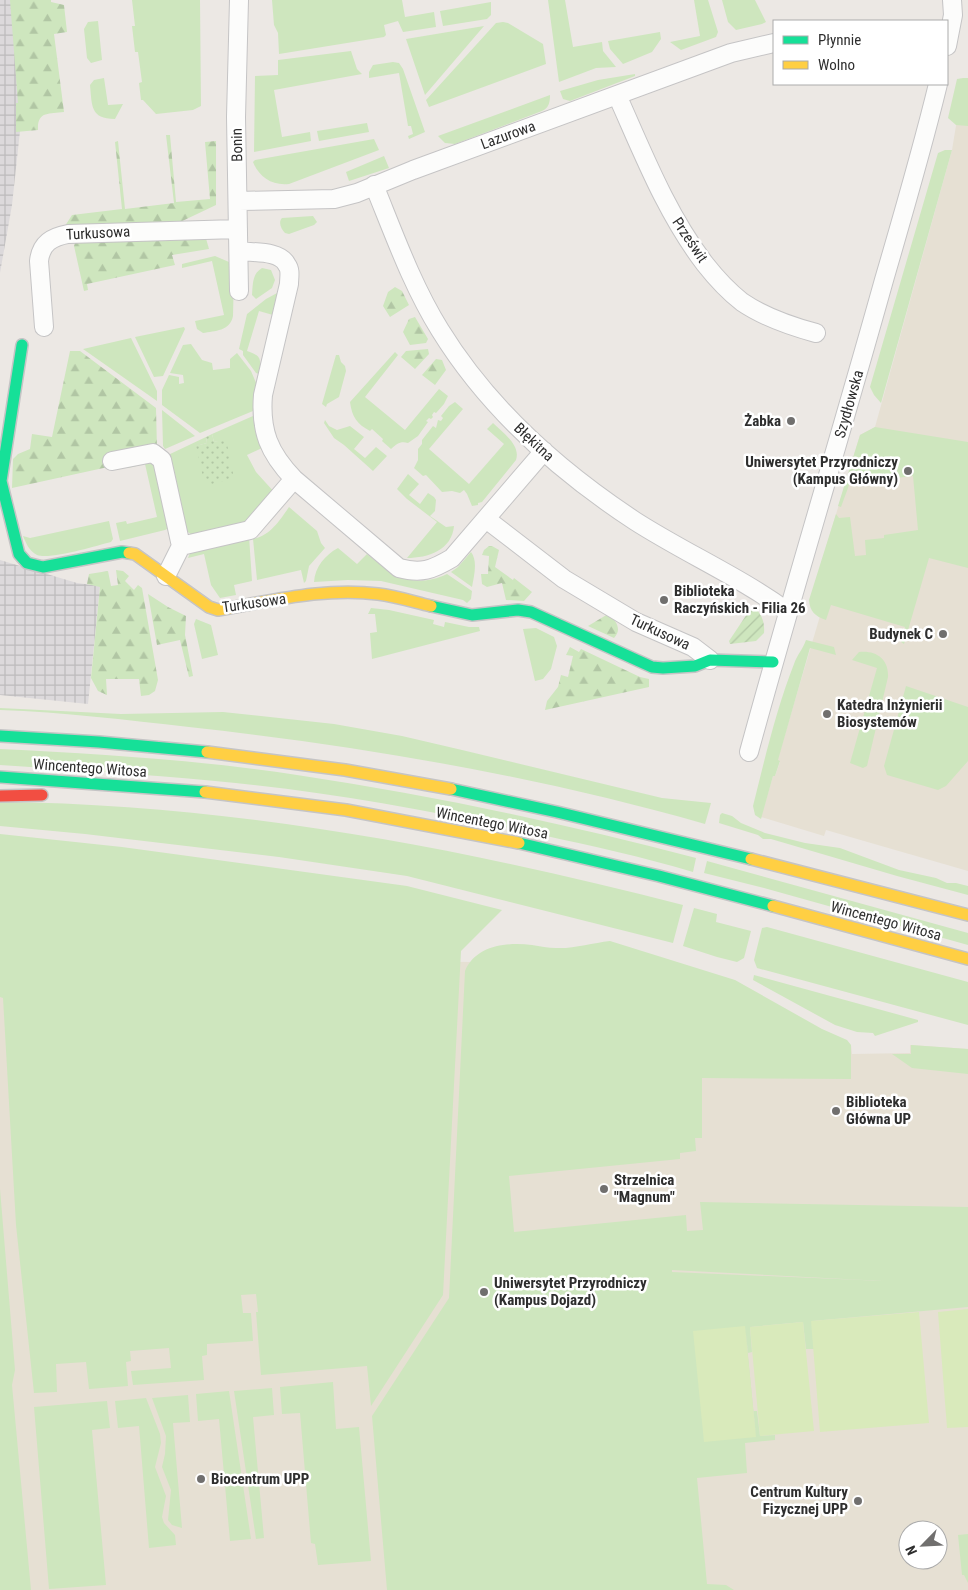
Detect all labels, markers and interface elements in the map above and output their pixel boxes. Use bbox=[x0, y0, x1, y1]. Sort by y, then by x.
legend bbox=[773, 20, 948, 85]
text: Płynnie bbox=[818, 31, 861, 49]
text: Wolno bbox=[818, 56, 855, 74]
street label: Lazurowa bbox=[478, 117, 538, 153]
street label: Bonin bbox=[228, 128, 246, 162]
street label: Prześwit bbox=[668, 214, 712, 266]
street label: Turkusowa bbox=[65, 222, 131, 244]
street label: Szydłowska bbox=[831, 368, 867, 440]
place label: Żabka bbox=[744, 412, 781, 430]
marker: Żabka bbox=[785, 415, 797, 427]
street label: Błękitna bbox=[510, 419, 558, 465]
place label: Uniwersytet Przyrodniczy (Kampus Główny) bbox=[745, 453, 898, 488]
marker: Uniwersytet Przyrodniczy (Kampus Główny) bbox=[902, 465, 914, 477]
place label: Biblioteka Raczyńskich - Filia 26 bbox=[674, 582, 806, 617]
street label: Turkusowa bbox=[221, 590, 287, 616]
marker: Biblioteka Raczyńskich - Filia 26 bbox=[658, 594, 670, 606]
street label: Turkusowa bbox=[627, 610, 693, 654]
place label: Budynek C bbox=[869, 625, 933, 643]
marker: Budynek C bbox=[937, 628, 949, 640]
place label: Katedra Inżynierii Biosystemów bbox=[837, 696, 943, 731]
marker: Katedra Inżynierii Biosystemów bbox=[821, 708, 833, 720]
street label: Wincentego Witosa bbox=[33, 755, 147, 781]
street label: Wincentego Witosa bbox=[434, 803, 550, 843]
street label: Wincentego Witosa bbox=[829, 898, 943, 944]
place label: Biblioteka Główna UP bbox=[846, 1093, 911, 1128]
marker: Biblioteka Główna UP bbox=[830, 1105, 842, 1117]
place label: Strzelnica "Magnum" bbox=[614, 1171, 675, 1206]
marker: Strzelnica "Magnum" bbox=[598, 1183, 610, 1195]
place label: Uniwersytet Przyrodniczy (Kampus Dojazd) bbox=[494, 1274, 647, 1309]
marker: Uniwersytet Przyrodniczy (Kampus Dojazd) bbox=[478, 1286, 490, 1298]
place label: Biocentrum UPP bbox=[211, 1470, 309, 1488]
marker: Biocentrum UPP bbox=[195, 1473, 207, 1485]
place label: Centrum Kultury Fizycznej UPP bbox=[750, 1483, 848, 1518]
marker: Centrum Kultury Fizycznej UPP bbox=[852, 1495, 864, 1507]
north arrow bbox=[898, 1520, 948, 1570]
text: N bbox=[902, 1543, 920, 1557]

